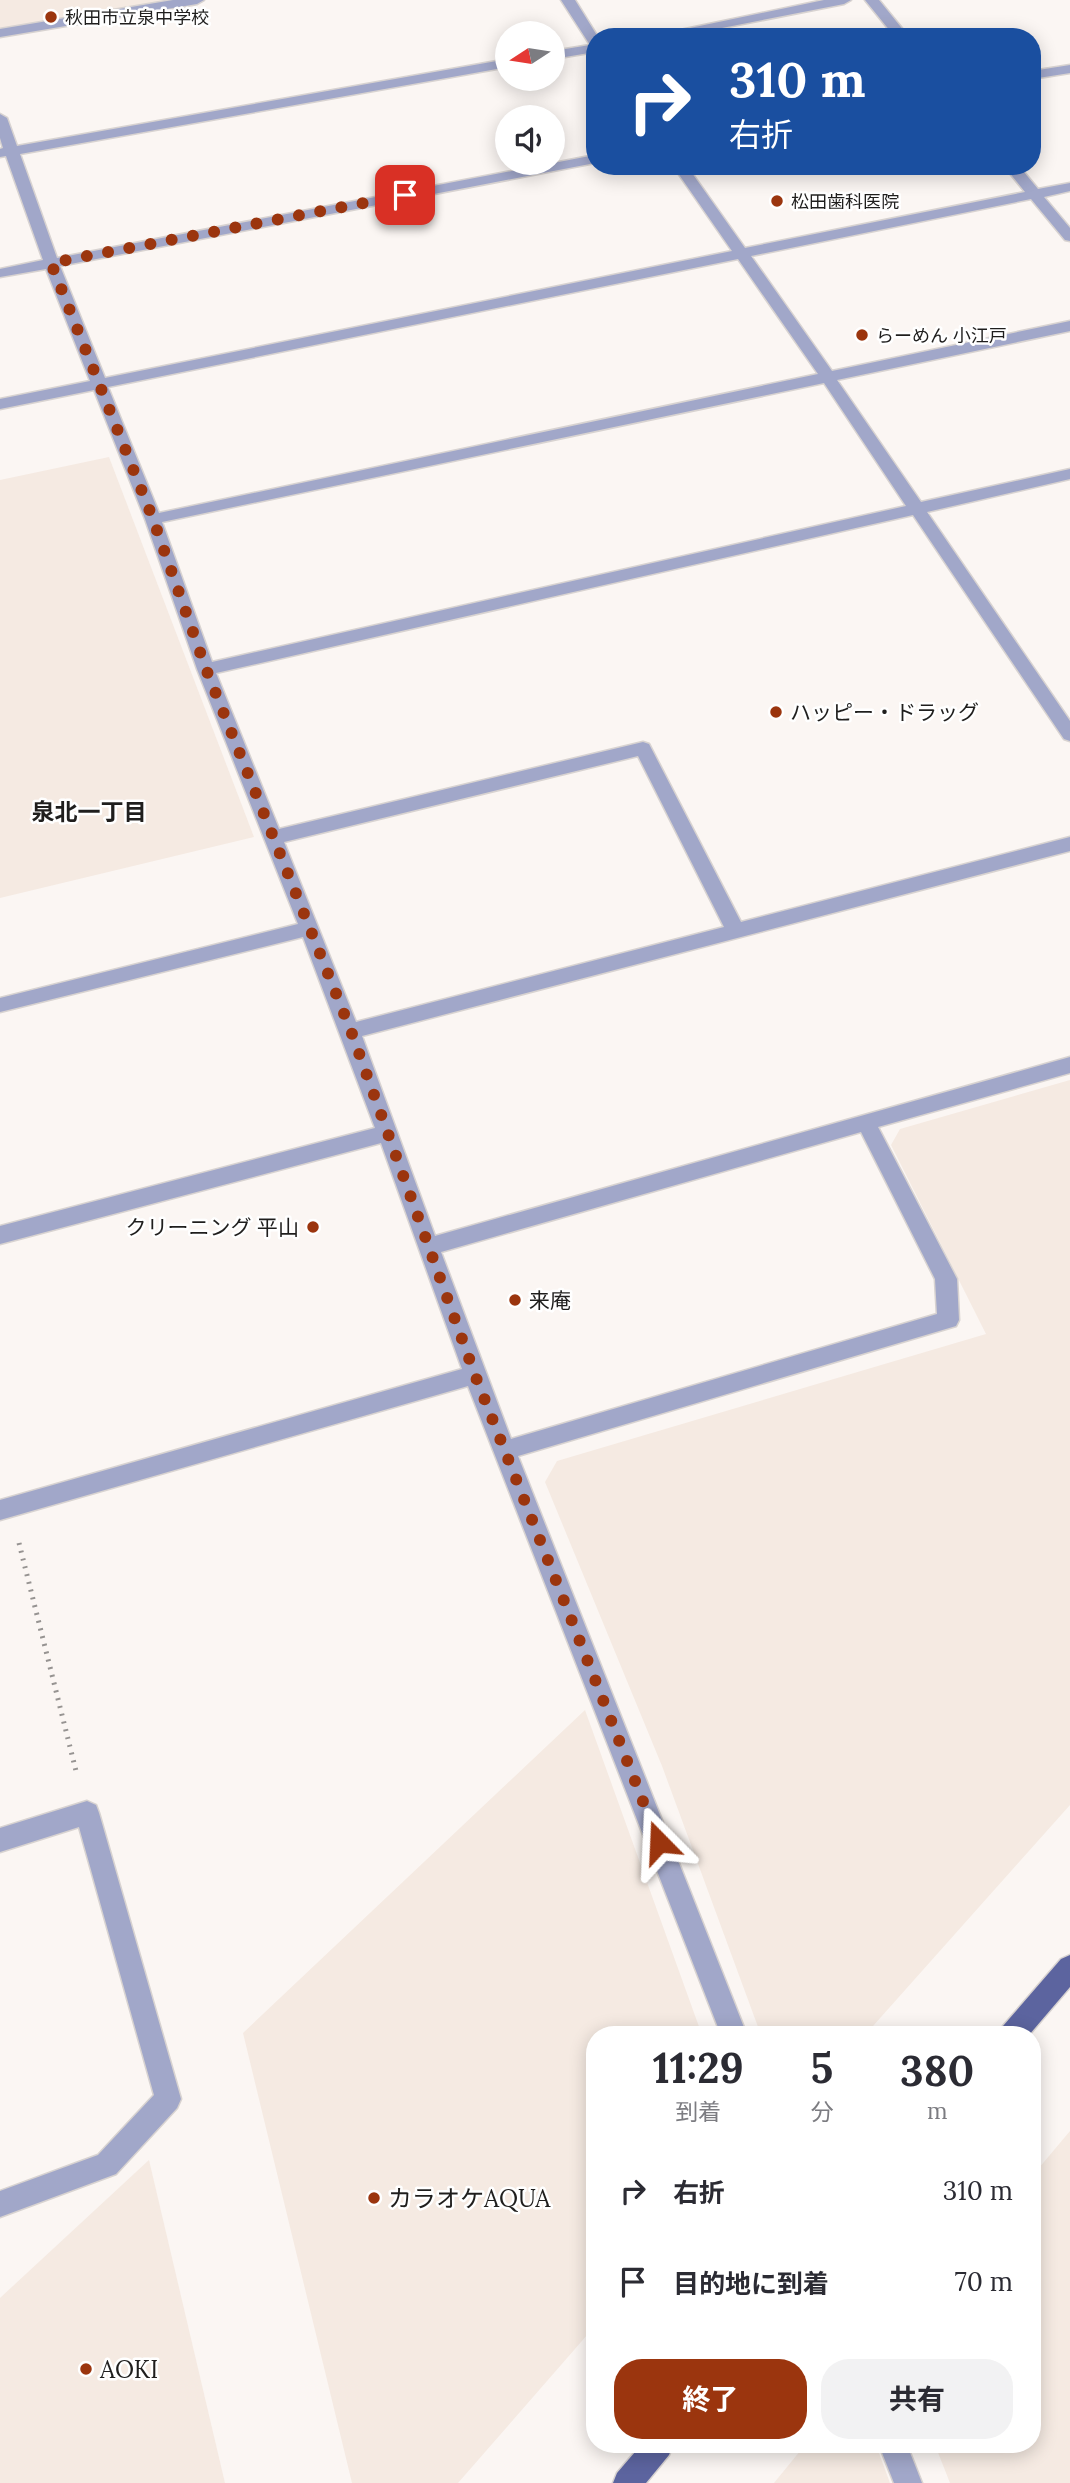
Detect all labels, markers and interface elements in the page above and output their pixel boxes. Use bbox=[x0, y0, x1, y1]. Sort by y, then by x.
place label: 秋田市立泉中学校 bbox=[65, 6, 209, 29]
marker: 秋田市立泉中学校 bbox=[43, 9, 59, 25]
north arrow bbox=[495, 21, 565, 91]
map controls bbox=[495, 21, 565, 175]
text: 310 m bbox=[729, 48, 865, 110]
icon: right bbox=[614, 56, 705, 147]
button: sound bbox=[495, 105, 565, 175]
text: 右折 bbox=[729, 114, 793, 155]
pin bbox=[375, 165, 435, 225]
icon: arrive bbox=[386, 176, 424, 214]
place label: 松田歯科医院 bbox=[791, 190, 899, 213]
marker: 松田歯科医院 bbox=[769, 193, 785, 209]
place label: らーめん 小江戸 bbox=[876, 324, 1007, 347]
marker: らーめん 小江戸 bbox=[854, 327, 870, 343]
place label: ハッピー・ドラッグ bbox=[790, 699, 979, 726]
marker: ハッピー・ドラッグ bbox=[768, 704, 784, 720]
district label: 泉北一丁目 bbox=[32, 797, 147, 826]
place label: クリーニング 平山 bbox=[125, 1214, 299, 1241]
marker: クリーニング 平山 bbox=[305, 1219, 321, 1235]
place label: 来庵 bbox=[529, 1287, 571, 1314]
marker: 来庵 bbox=[507, 1292, 523, 1308]
position arrow bbox=[622, 1805, 696, 1879]
text: 11:29 bbox=[653, 2041, 744, 2095]
text: 5 bbox=[811, 2041, 833, 2095]
text: 380 bbox=[900, 2044, 974, 2098]
text: m bbox=[927, 2096, 947, 2125]
text: 到着 bbox=[675, 2097, 721, 2126]
text: 分 bbox=[810, 2097, 833, 2126]
icon: right bbox=[614, 2172, 652, 2210]
text: 310 m bbox=[943, 2174, 1013, 2207]
text: 右折 bbox=[673, 2176, 725, 2209]
place label: カラオケAQUA bbox=[388, 2183, 551, 2214]
marker: カラオケAQUA bbox=[366, 2190, 382, 2206]
icon: arrive bbox=[614, 2263, 652, 2301]
text: 70 m bbox=[955, 2265, 1013, 2298]
text: 目的地に到着 bbox=[673, 2267, 829, 2300]
place label: AOKI bbox=[99, 2354, 158, 2385]
button: 終了 bbox=[614, 2359, 807, 2439]
button: 共有 bbox=[821, 2359, 1013, 2439]
marker: AOKI bbox=[78, 2361, 94, 2377]

